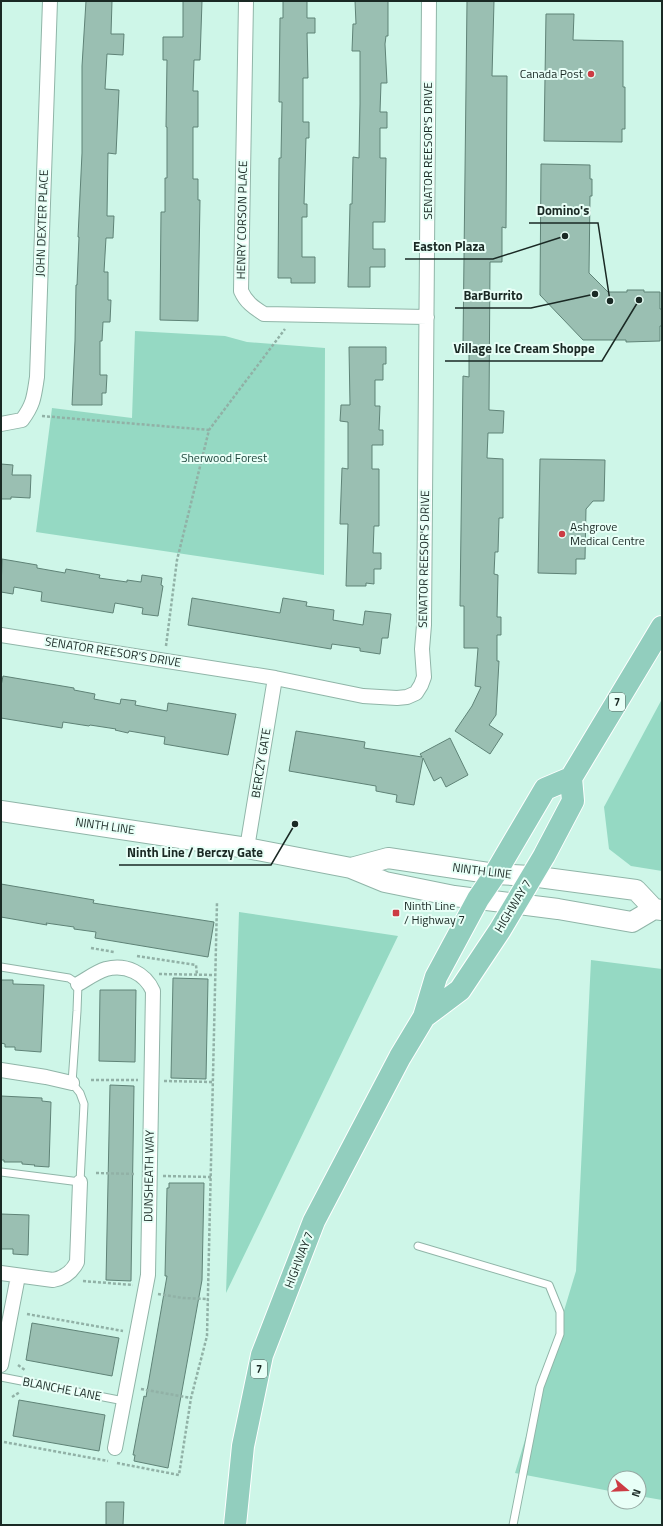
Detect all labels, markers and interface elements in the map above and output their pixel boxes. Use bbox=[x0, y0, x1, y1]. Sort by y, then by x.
place label: Canada Post bbox=[520, 64, 584, 83]
marker: Canada Post bbox=[586, 69, 596, 79]
street label: SENATOR REESOR'S DRIVE bbox=[418, 82, 437, 220]
street label: HENRY CORSON PLACE bbox=[231, 160, 252, 280]
street label: JOHN DEXTER PLACE bbox=[30, 169, 53, 277]
callout: Domino's bbox=[529, 198, 598, 223]
text: Domino's bbox=[537, 200, 589, 220]
callout: Easton Plaza bbox=[405, 234, 493, 259]
text: Easton Plaza bbox=[413, 236, 485, 256]
callout: BarBurrito bbox=[455, 283, 531, 308]
text: BarBurrito bbox=[463, 285, 523, 305]
callout: Village Ice Cream Shoppe bbox=[445, 336, 602, 361]
text: Village Ice Cream Shoppe bbox=[453, 338, 595, 358]
park label: Sherwood Forest bbox=[181, 448, 268, 467]
street label: SENATOR REESOR'S DRIVE bbox=[413, 490, 434, 628]
place label: Ashgrove Medical Centre bbox=[570, 517, 645, 550]
marker: Ashgrove Medical Centre bbox=[557, 529, 567, 539]
street label: SENATOR REESOR'S DRIVE bbox=[44, 631, 183, 672]
road number: 7 bbox=[609, 693, 625, 711]
street label: BERCZY GATE bbox=[246, 726, 275, 799]
street label: NINTH LINE bbox=[74, 812, 136, 839]
callout: Ninth Line / Berczy Gate bbox=[119, 840, 271, 865]
text: Ninth Line / Berczy Gate bbox=[127, 842, 263, 862]
street label: NINTH LINE bbox=[451, 857, 513, 884]
street label: HIGHWAY 7 bbox=[489, 875, 536, 936]
place label: Ninth Line / Highway 7 bbox=[404, 896, 465, 929]
marker: Ninth Line / Highway 7 bbox=[391, 908, 401, 918]
street label: DUNSHEATH WAY bbox=[138, 1129, 159, 1222]
street label: HIGHWAY 7 bbox=[279, 1229, 318, 1291]
road number: 7 bbox=[251, 1360, 267, 1378]
street label: BLANCHE LANE bbox=[21, 1372, 104, 1406]
north arrow bbox=[607, 1470, 647, 1510]
text: N bbox=[628, 1487, 645, 1499]

